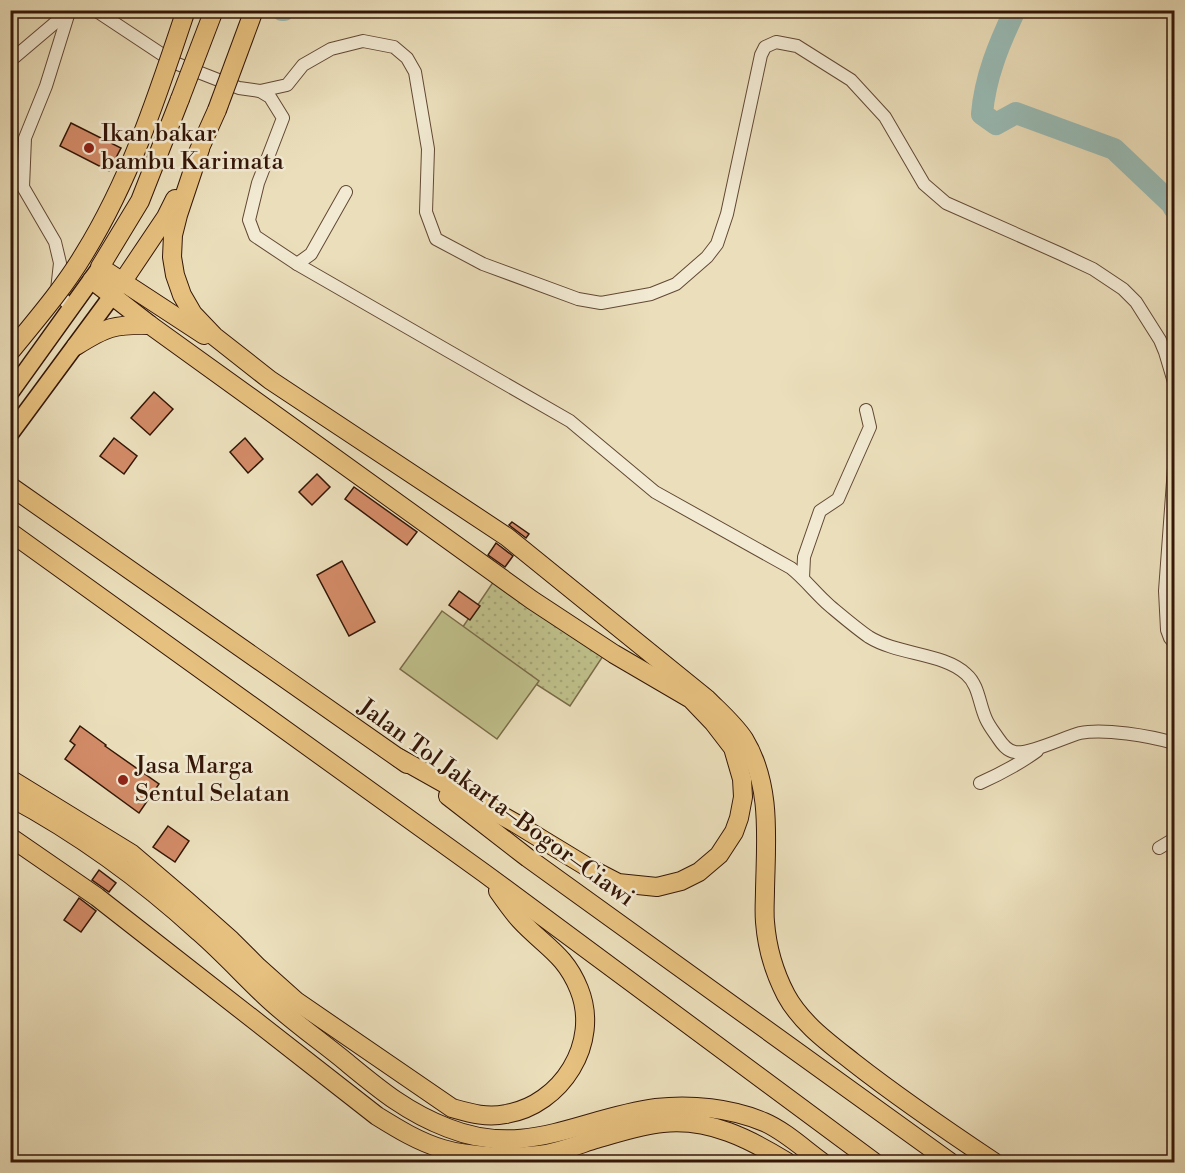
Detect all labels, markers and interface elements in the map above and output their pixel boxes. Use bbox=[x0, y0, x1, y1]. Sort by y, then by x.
place label: Ikan bakar bambu Karimata bbox=[101, 119, 285, 177]
marker: Ikan bakar bambu Karimata bbox=[82, 141, 96, 155]
street label: Jalan Tol Jakarta–Bogor–Ciawi bbox=[351, 692, 640, 913]
place label: Jasa Marga Sentul Selatan bbox=[134, 751, 290, 809]
marker: Jasa Marga Sentul Selatan bbox=[116, 773, 130, 787]

